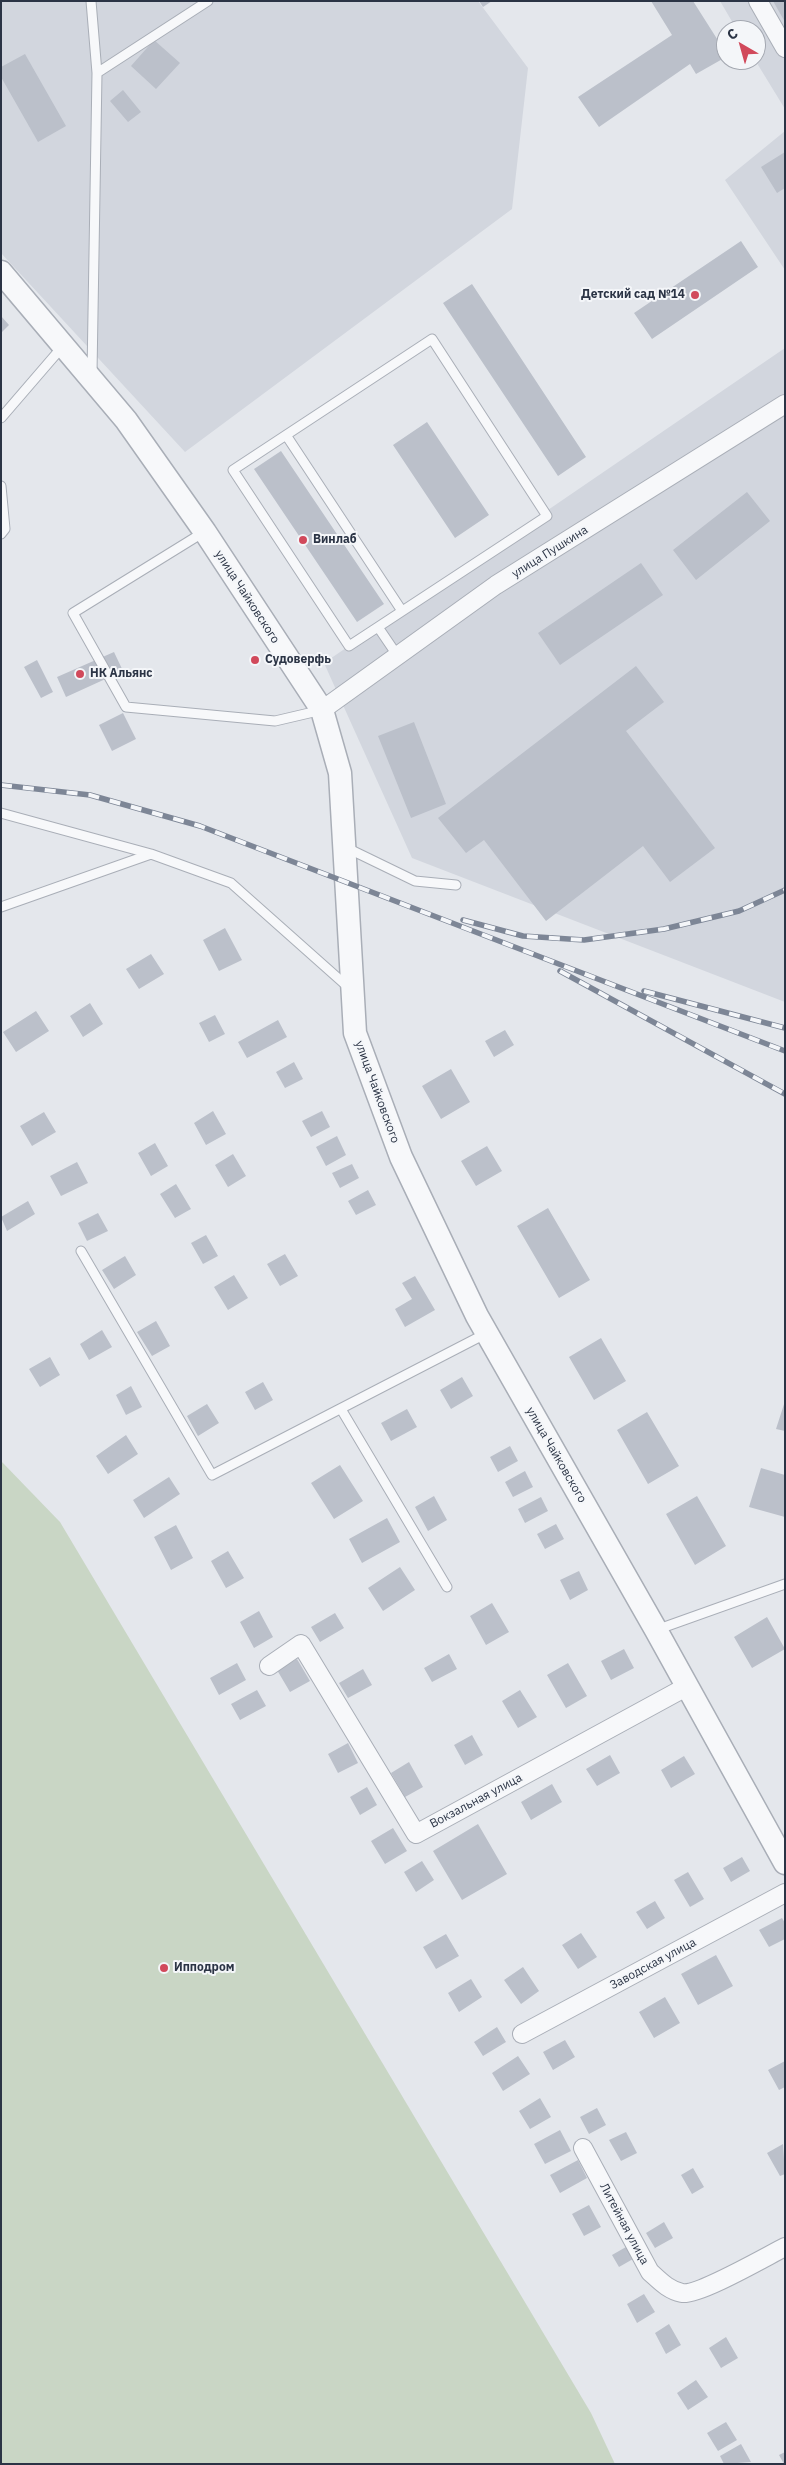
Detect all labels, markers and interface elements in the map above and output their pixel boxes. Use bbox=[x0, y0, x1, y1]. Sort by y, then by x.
north arrow bbox=[716, 20, 766, 70]
text: С bbox=[723, 24, 742, 44]
place label: Детский сад №14 bbox=[581, 288, 685, 302]
marker: Детский сад №14 bbox=[689, 289, 701, 301]
street label: улица Пушкина bbox=[509, 523, 591, 581]
place label: Винлаб bbox=[313, 533, 357, 547]
marker: Винлаб bbox=[297, 534, 309, 546]
street label: улица Чайковского bbox=[212, 548, 282, 646]
place label: Судоверфь bbox=[265, 653, 331, 667]
marker: Судоверфь bbox=[249, 654, 261, 666]
place label: НК Альянс bbox=[90, 667, 153, 681]
marker: НК Альянс bbox=[74, 668, 86, 680]
street label: улица Чайковского bbox=[352, 1039, 402, 1145]
street label: улица Чайковского bbox=[523, 1405, 589, 1505]
street label: Вокзальная улица bbox=[427, 1771, 525, 1831]
street label: Заводская улица bbox=[607, 1935, 699, 1993]
place label: Ипподром bbox=[174, 1961, 234, 1975]
marker: Ипподром bbox=[158, 1962, 170, 1974]
street label: Литейная улица bbox=[596, 2181, 652, 2267]

